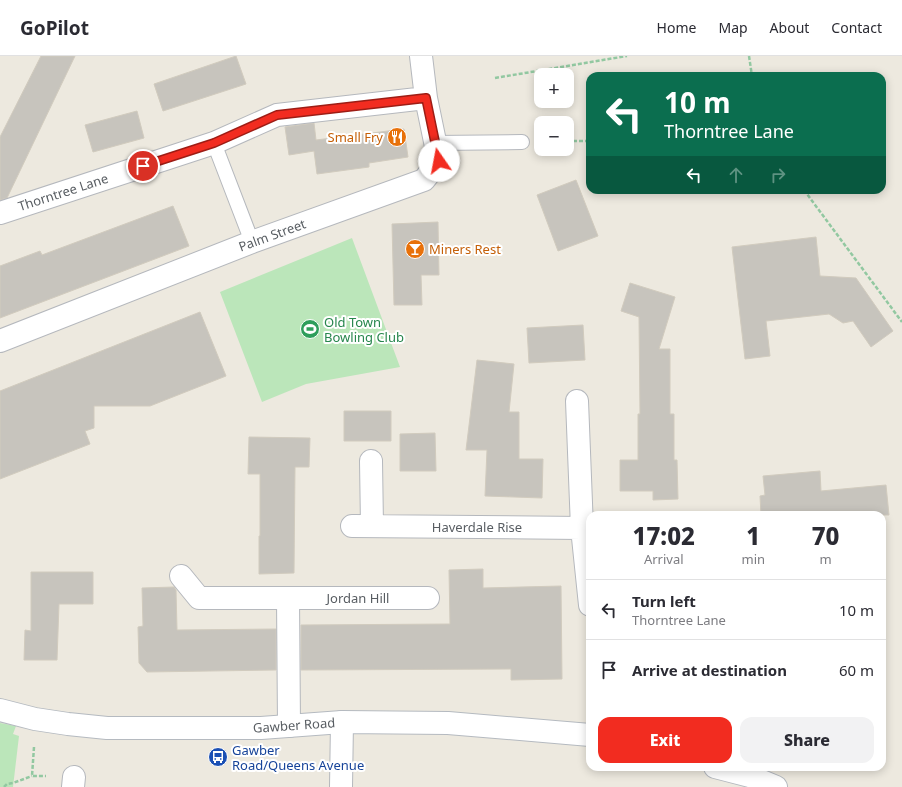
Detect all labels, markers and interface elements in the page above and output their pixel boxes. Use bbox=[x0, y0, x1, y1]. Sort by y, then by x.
text: GoPilot bbox=[20, 15, 89, 41]
text: Home bbox=[657, 18, 696, 37]
text: Map bbox=[718, 18, 748, 37]
text: About bbox=[770, 18, 809, 37]
text: Contact bbox=[831, 18, 882, 37]
map controls bbox=[534, 68, 574, 156]
button: + bbox=[534, 68, 574, 108]
text: 10 m bbox=[664, 83, 731, 121]
icon: left bbox=[598, 88, 650, 140]
button: − bbox=[534, 116, 574, 156]
text: Thorntree Lane bbox=[664, 119, 794, 143]
restaurant icon: Small Fry bbox=[386, 126, 408, 148]
place label: Small Fry bbox=[328, 128, 383, 146]
position arrow bbox=[418, 140, 460, 182]
pin bbox=[126, 149, 160, 183]
icon: arrive bbox=[132, 155, 154, 177]
icon: left bbox=[683, 164, 705, 186]
icon: ahead bbox=[725, 164, 747, 186]
icon: right bbox=[767, 164, 789, 186]
street label: Thorntree Lane bbox=[16, 169, 110, 215]
street label: Palm Street bbox=[236, 214, 308, 255]
bar icon: Miners Rest bbox=[404, 238, 426, 260]
place label: Miners Rest bbox=[429, 240, 501, 258]
place label: Old Town Bowling Club bbox=[324, 313, 404, 346]
sports icon: Old Town Bowling Club bbox=[299, 318, 321, 340]
street label: Haverdale Rise bbox=[432, 518, 522, 536]
text: 17:02 bbox=[633, 519, 695, 552]
text: 1 bbox=[746, 519, 760, 552]
text: 70 bbox=[812, 519, 839, 552]
text: Arrival bbox=[644, 550, 684, 568]
text: min bbox=[742, 550, 765, 568]
text: m bbox=[819, 550, 832, 568]
street label: Jordan Hill bbox=[325, 589, 389, 607]
text: Turn left bbox=[632, 591, 696, 611]
icon: left bbox=[598, 599, 620, 621]
text: 10 m bbox=[839, 600, 874, 620]
text: Thorntree Lane bbox=[632, 611, 726, 629]
icon: arrive bbox=[598, 659, 620, 681]
text: Arrive at destination bbox=[632, 660, 787, 680]
text: 60 m bbox=[839, 660, 874, 680]
street label: Gawber Road bbox=[252, 713, 336, 737]
button: Exit bbox=[598, 717, 732, 763]
button: Share bbox=[740, 717, 874, 763]
place label: Gawber Road/Queens Avenue bbox=[232, 741, 364, 774]
bus stop icon: Gawber Road/Queens Avenue bbox=[207, 746, 229, 768]

